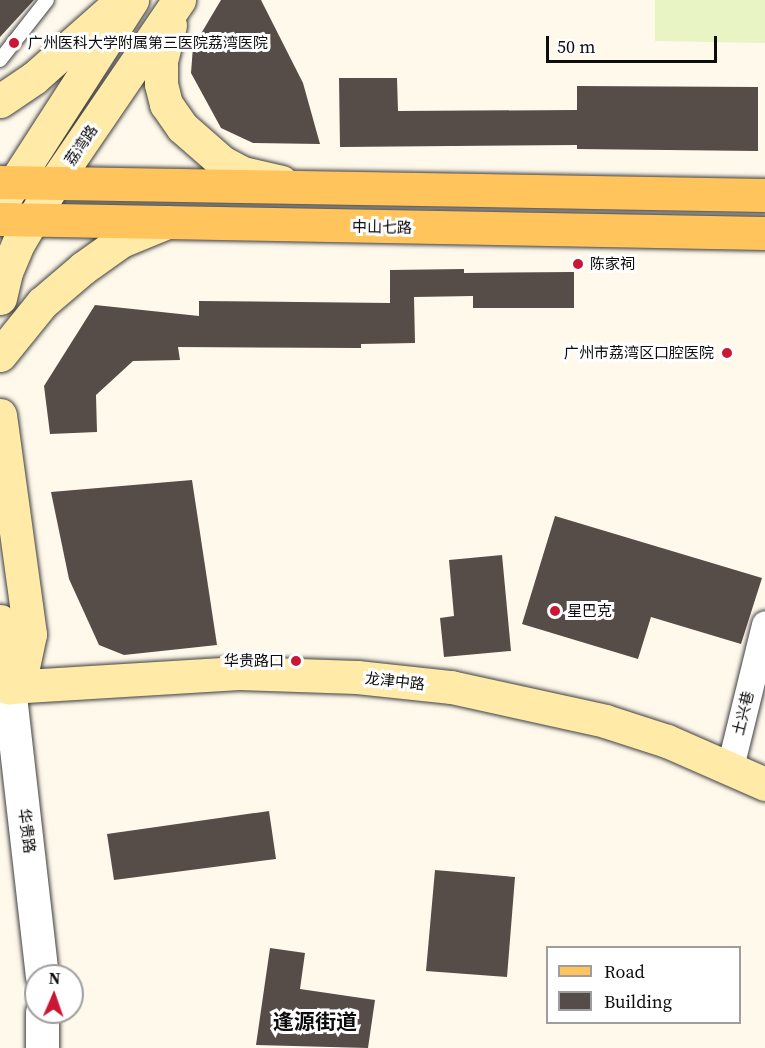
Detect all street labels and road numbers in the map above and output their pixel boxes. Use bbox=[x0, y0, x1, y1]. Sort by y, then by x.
street label: 荔湾路 bbox=[61, 121, 101, 169]
street label: 中山七路 bbox=[352, 217, 412, 237]
street label: 龙津中路 bbox=[364, 669, 426, 693]
street label: 土兴巷 bbox=[729, 689, 757, 737]
street label: 华贵路 bbox=[15, 807, 39, 855]

